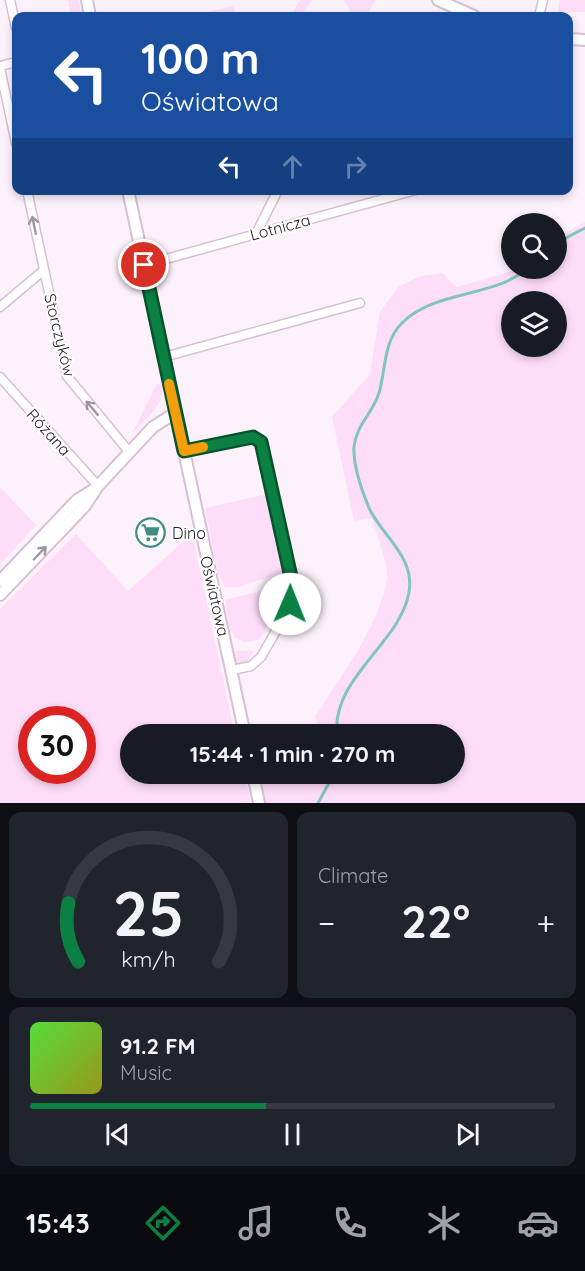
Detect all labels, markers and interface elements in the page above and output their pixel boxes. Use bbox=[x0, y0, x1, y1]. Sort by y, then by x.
text: 100 m bbox=[141, 32, 259, 85]
icon: left bbox=[42, 36, 120, 114]
text: Oświatowa bbox=[141, 84, 279, 118]
icon: left bbox=[213, 150, 246, 183]
icon: ahead bbox=[276, 150, 309, 183]
icon: right bbox=[339, 150, 372, 183]
street label: Lotnicza bbox=[248, 209, 312, 245]
map controls bbox=[501, 213, 567, 357]
button: search bbox=[501, 213, 567, 279]
one-way arrow bbox=[28, 216, 39, 235]
pin bbox=[118, 239, 169, 290]
icon: arrive bbox=[127, 248, 160, 281]
street label: Storczyków bbox=[40, 291, 80, 379]
button: layers bbox=[501, 291, 567, 357]
one-way arrow bbox=[85, 401, 99, 416]
street label: Różana bbox=[23, 404, 75, 460]
supermarket icon: Dino bbox=[135, 517, 167, 549]
place label: Dino bbox=[172, 523, 206, 543]
one-way arrow bbox=[33, 546, 48, 561]
street label: Oświatowa bbox=[196, 554, 234, 638]
position arrow bbox=[258, 572, 322, 636]
speed limit sign: 30 bbox=[18, 706, 96, 784]
text: 15:44 · 1 min · 270 m bbox=[190, 740, 395, 768]
text: Climate bbox=[318, 863, 388, 888]
text: 25 bbox=[113, 874, 184, 952]
text: 22° bbox=[401, 893, 470, 949]
text: − bbox=[318, 902, 335, 943]
text: + bbox=[536, 902, 555, 943]
text: km/h bbox=[121, 946, 176, 972]
text: 91.2 FM bbox=[120, 1032, 196, 1060]
text: Music bbox=[120, 1060, 172, 1085]
icon: previous bbox=[101, 1118, 134, 1151]
icon: pause bbox=[276, 1118, 309, 1151]
icon: next bbox=[451, 1118, 484, 1151]
icon: directions bbox=[142, 1202, 184, 1244]
icon: music bbox=[235, 1202, 277, 1244]
icon: phone bbox=[329, 1202, 371, 1244]
icon: climate bbox=[423, 1202, 465, 1244]
icon: car bbox=[517, 1202, 559, 1244]
text: 15:43 bbox=[26, 1206, 90, 1240]

